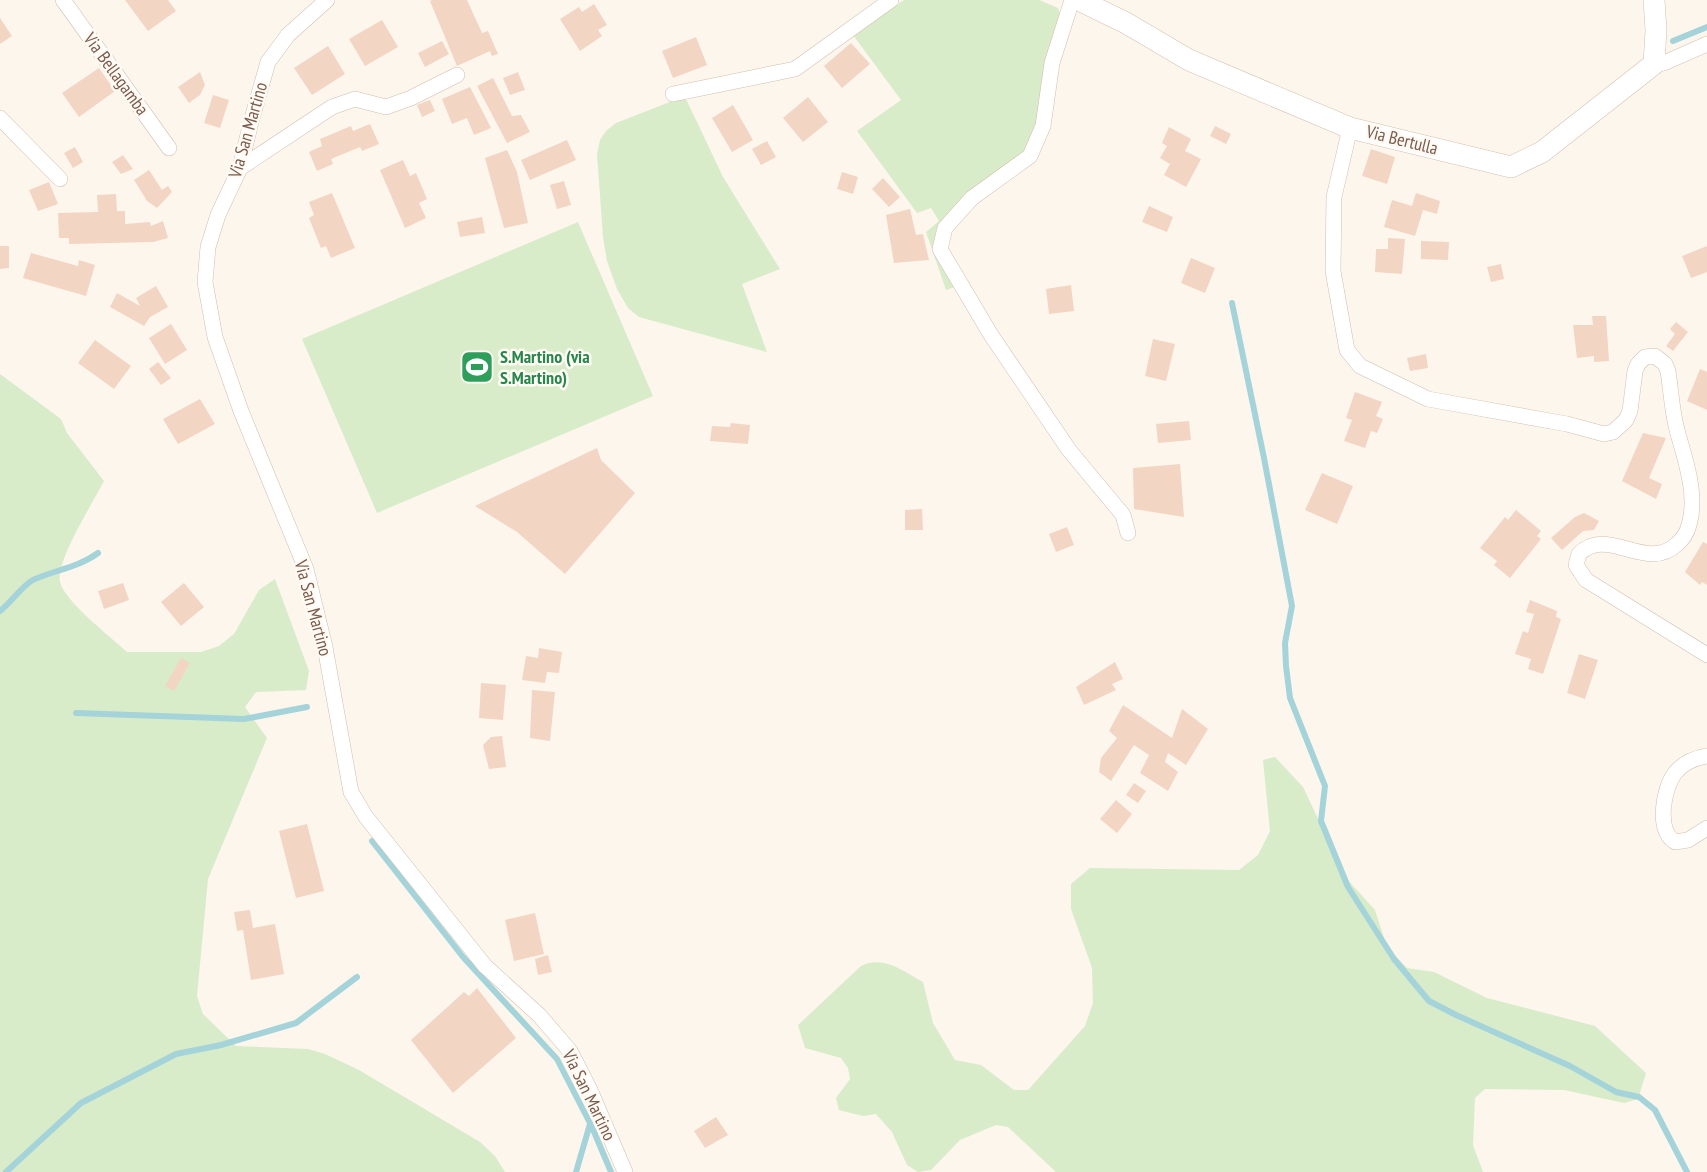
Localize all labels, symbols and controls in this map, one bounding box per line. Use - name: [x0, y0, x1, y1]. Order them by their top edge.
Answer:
- street label: Via Bellagamba: [78, 27, 154, 119]
- street label: Via San Martino: [223, 79, 272, 181]
- street label: Via Bertulla: [1363, 119, 1440, 159]
- place label: S.Martino (via S.Martino): [500, 345, 590, 389]
- sports icon: S.Martino (via S.Martino): [459, 349, 495, 385]
- street label: Via San Martino: [289, 556, 337, 659]
- street label: Via San Martino: [557, 1045, 621, 1144]

